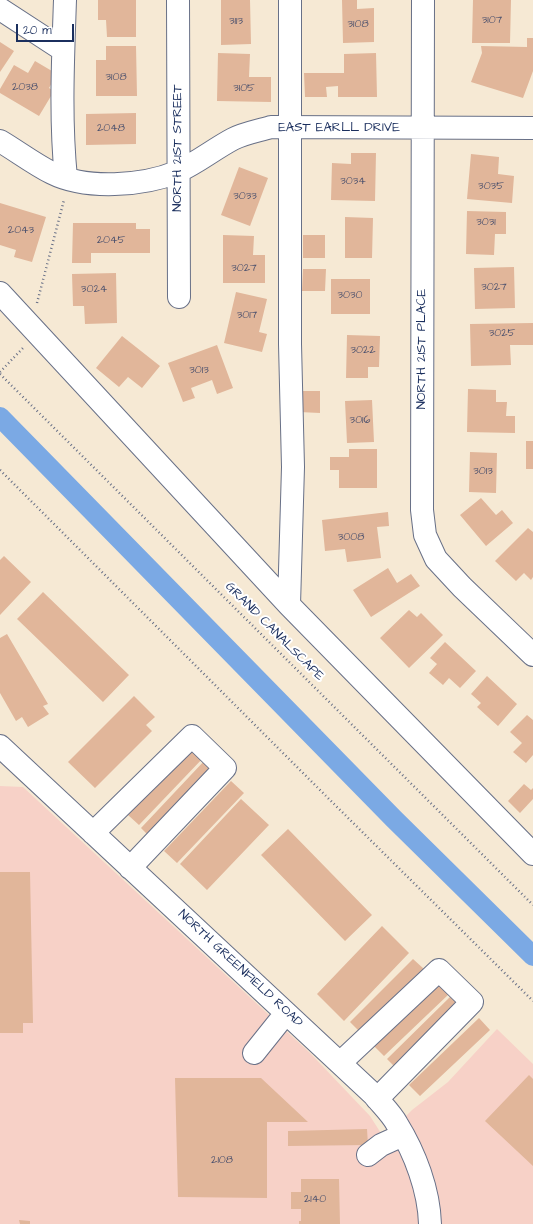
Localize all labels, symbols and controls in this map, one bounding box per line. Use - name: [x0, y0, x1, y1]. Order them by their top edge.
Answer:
- house number: 3107: [482, 14, 502, 28]
- house number: 3113: [229, 15, 243, 29]
- scale bar: [18, 16, 76, 42]
- house number: 3108: [347, 18, 369, 32]
- text: 20 m: [23, 22, 52, 39]
- house number: 3108: [105, 71, 127, 85]
- house number: 2038: [12, 81, 38, 95]
- house number: 3105: [233, 82, 255, 96]
- street label: NORTH 21ST STREET: [170, 84, 186, 212]
- street label: EAST EARLL DRIVE: [278, 120, 400, 136]
- house number: 2048: [97, 122, 125, 136]
- house number: 3034: [340, 175, 366, 189]
- house number: 3035: [478, 180, 504, 194]
- house number: 3033: [233, 190, 257, 204]
- house number: 3031: [476, 216, 496, 230]
- house number: 2043: [8, 224, 34, 238]
- house number: 2045: [97, 234, 125, 248]
- house number: 3027: [231, 262, 257, 276]
- house number: 3027: [481, 281, 507, 295]
- house number: 3024: [81, 283, 107, 297]
- house number: 3030: [337, 289, 363, 303]
- street label: NORTH 21ST PLACE: [414, 289, 430, 409]
- house number: 3017: [237, 309, 257, 323]
- house number: 3025: [489, 327, 515, 341]
- house number: 3022: [350, 344, 376, 358]
- house number: 3013: [189, 364, 209, 378]
- house number: 3016: [350, 414, 370, 428]
- house number: 3013: [473, 465, 493, 479]
- house number: 3008: [338, 531, 364, 545]
- street label: GRAND CANALSCAPE: [221, 579, 327, 685]
- street label: NORTH GREENFIELD ROAD: [174, 907, 306, 1031]
- house number: 2108: [211, 1154, 233, 1168]
- house number: 2140: [304, 1193, 326, 1207]

